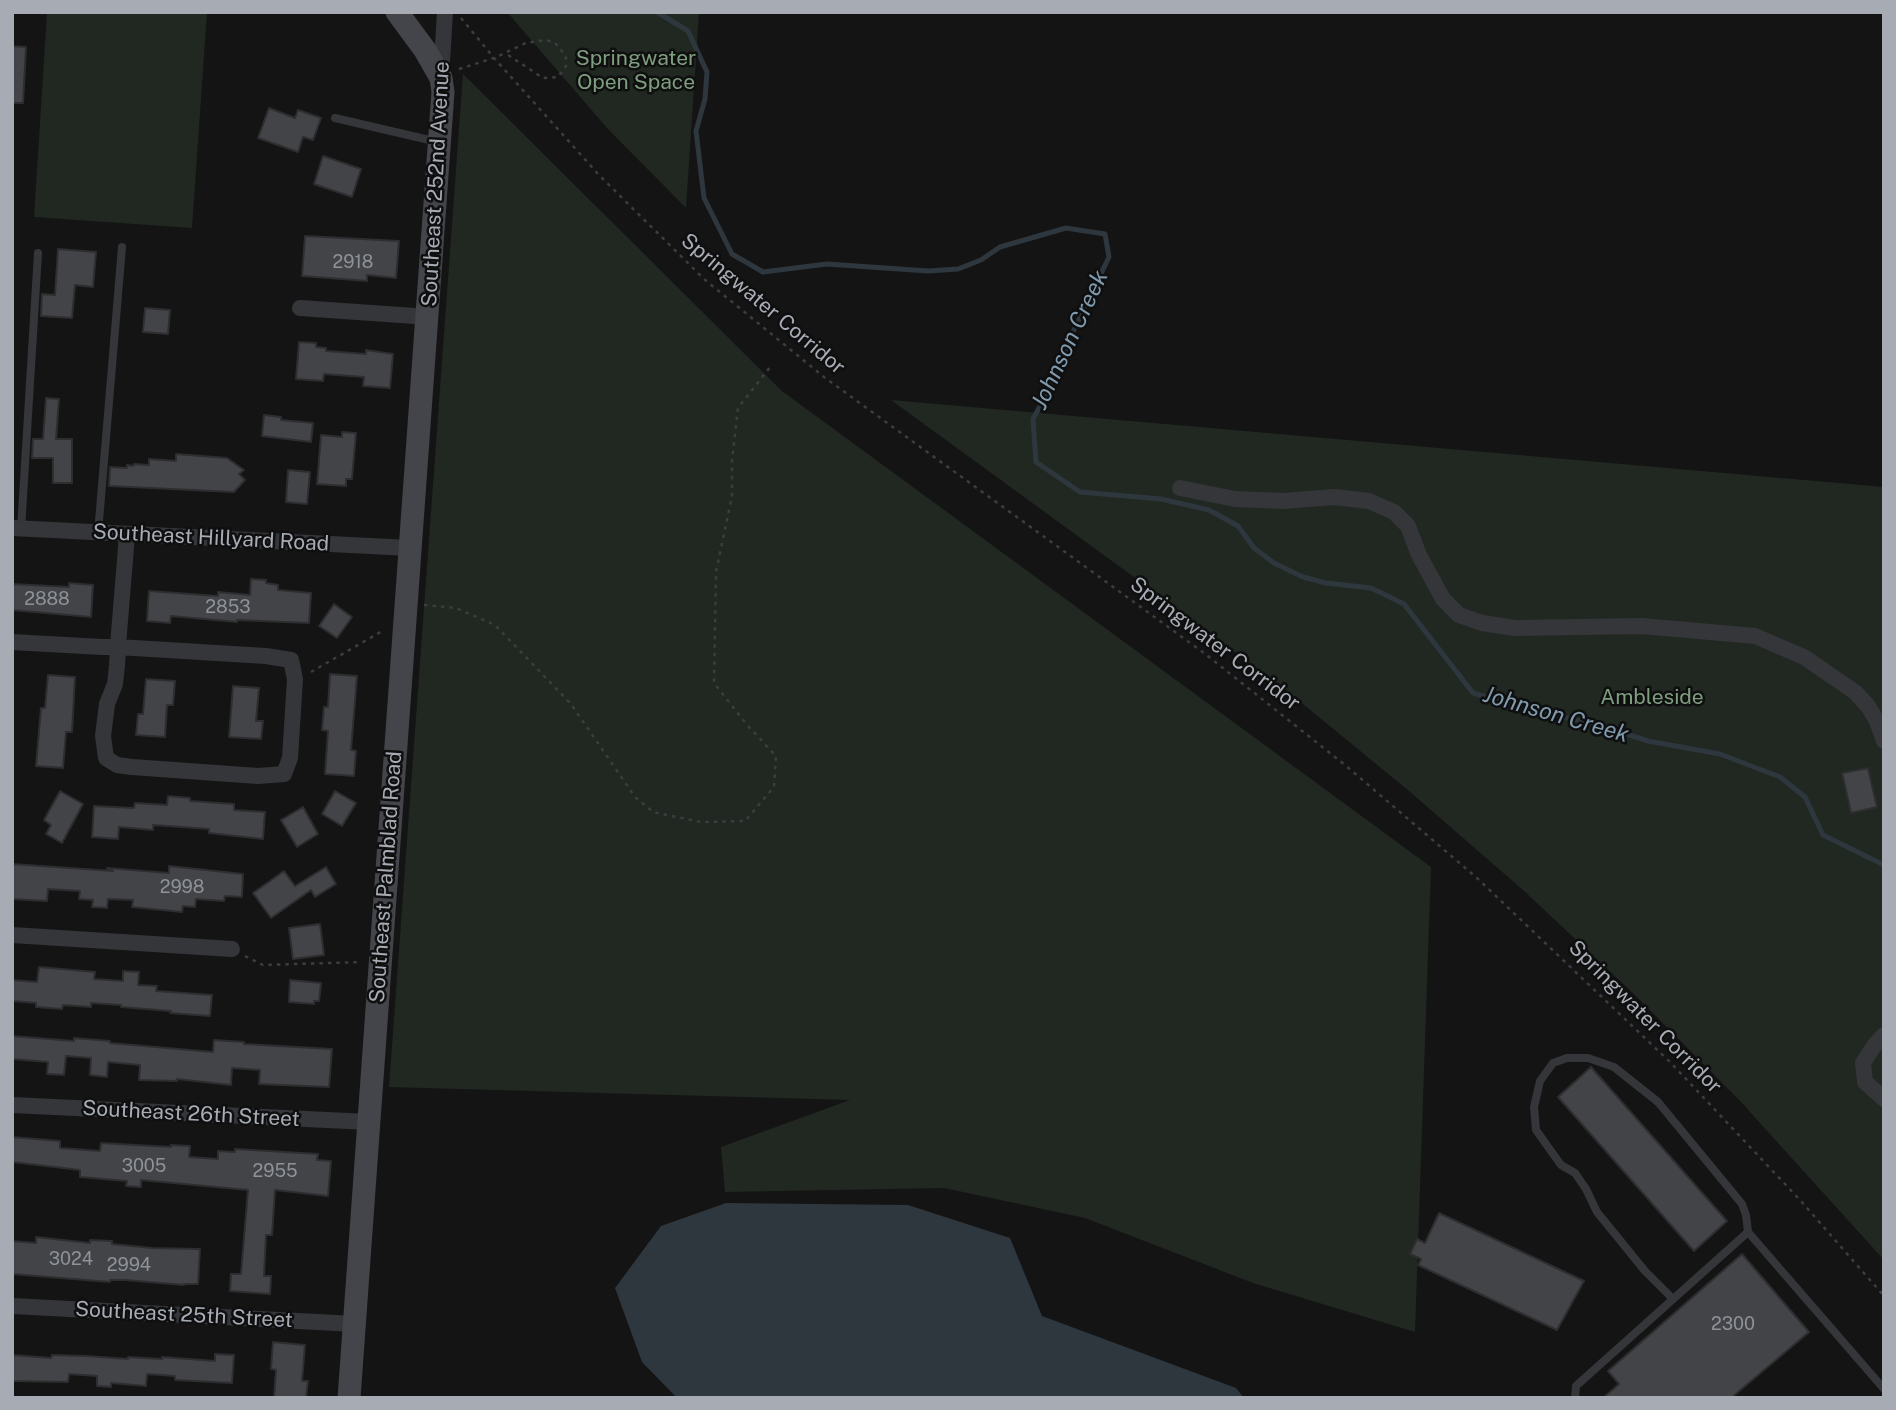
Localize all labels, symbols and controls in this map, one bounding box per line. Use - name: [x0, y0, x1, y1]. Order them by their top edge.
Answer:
- park label: Springwater Open Space: [576, 46, 696, 96]
- street label: Southeast 252nd Avenue: [417, 61, 455, 307]
- street label: Springwater Corridor: [676, 228, 850, 380]
- house number: 2918: [333, 251, 373, 273]
- water label: Johnson Creek: [1026, 266, 1114, 414]
- street label: Southeast Hillyard Road: [92, 519, 330, 557]
- street label: Springwater Corridor: [1125, 572, 1305, 716]
- house number: 2888: [24, 588, 70, 610]
- house number: 2853: [205, 596, 251, 618]
- water label: Johnson Creek: [1480, 681, 1632, 749]
- park label: Ambleside: [1600, 685, 1704, 711]
- street label: Southeast Palmblad Road: [365, 750, 407, 1004]
- house number: 2998: [160, 876, 204, 898]
- street label: Springwater Corridor: [1563, 935, 1727, 1099]
- street label: Southeast 26th Street: [82, 1096, 300, 1132]
- house number: 3005: [122, 1155, 166, 1177]
- house number: 2955: [252, 1160, 298, 1182]
- house number: 3024: [49, 1248, 93, 1270]
- house number: 2994: [107, 1254, 151, 1276]
- street label: Southeast 25th Street: [74, 1297, 294, 1333]
- house number: 2300: [1711, 1313, 1755, 1335]

